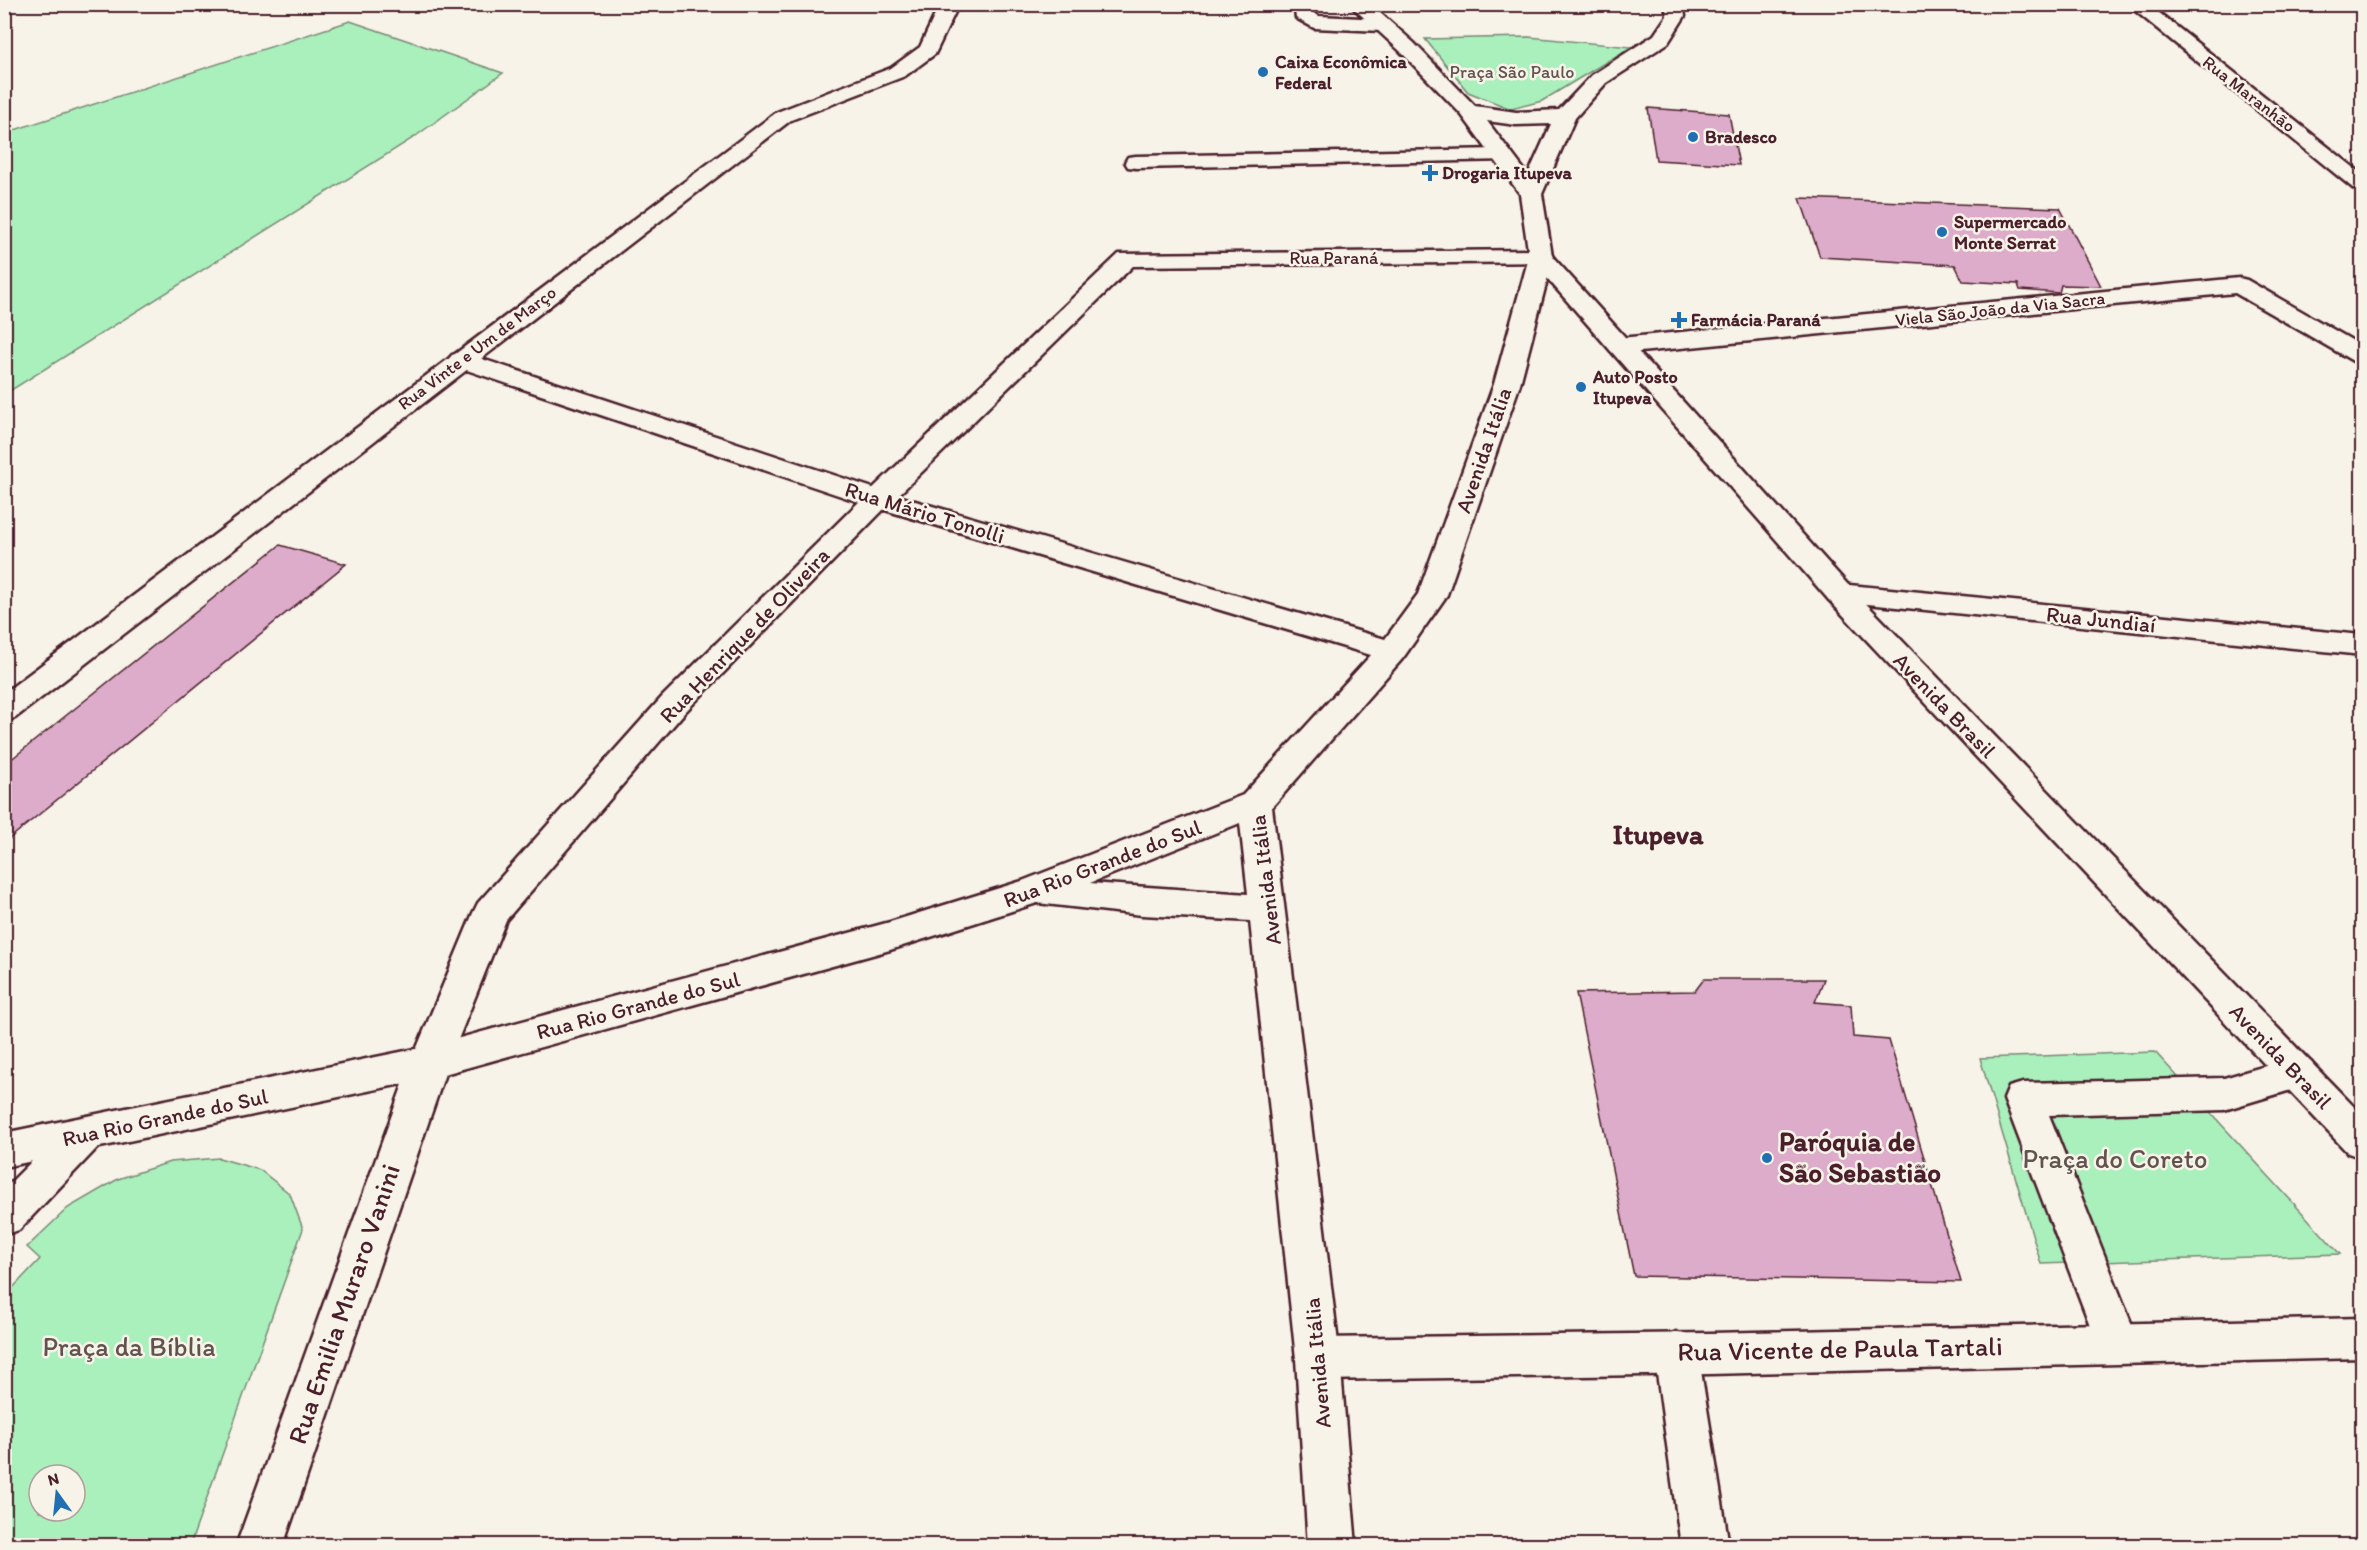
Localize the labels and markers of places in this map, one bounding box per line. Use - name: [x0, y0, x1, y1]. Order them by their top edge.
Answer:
- place label: Caixa Econômica Federal: [1275, 51, 1408, 94]
- marker: Caixa Econômica Federal: [1256, 65, 1270, 79]
- place label: Bradesco: [1705, 126, 1777, 148]
- marker: Bradesco: [1686, 130, 1700, 144]
- place label: Drogaria Itupeva: [1442, 162, 1573, 184]
- marker: Drogaria Itupeva: [1423, 166, 1437, 180]
- place label: Supermercado Monte Serrat: [1954, 211, 2066, 254]
- marker: Supermercado Monte Serrat: [1935, 225, 1949, 239]
- place label: Farmácia Paraná: [1691, 309, 1821, 331]
- marker: Farmácia Paraná: [1672, 313, 1686, 327]
- place label: Auto Posto Itupeva: [1592, 366, 1678, 409]
- marker: Auto Posto Itupeva: [1574, 380, 1588, 394]
- place label: Paróquia de São Sebastião: [1779, 1125, 1941, 1189]
- marker: Paróquia de São Sebastião: [1760, 1151, 1774, 1165]

